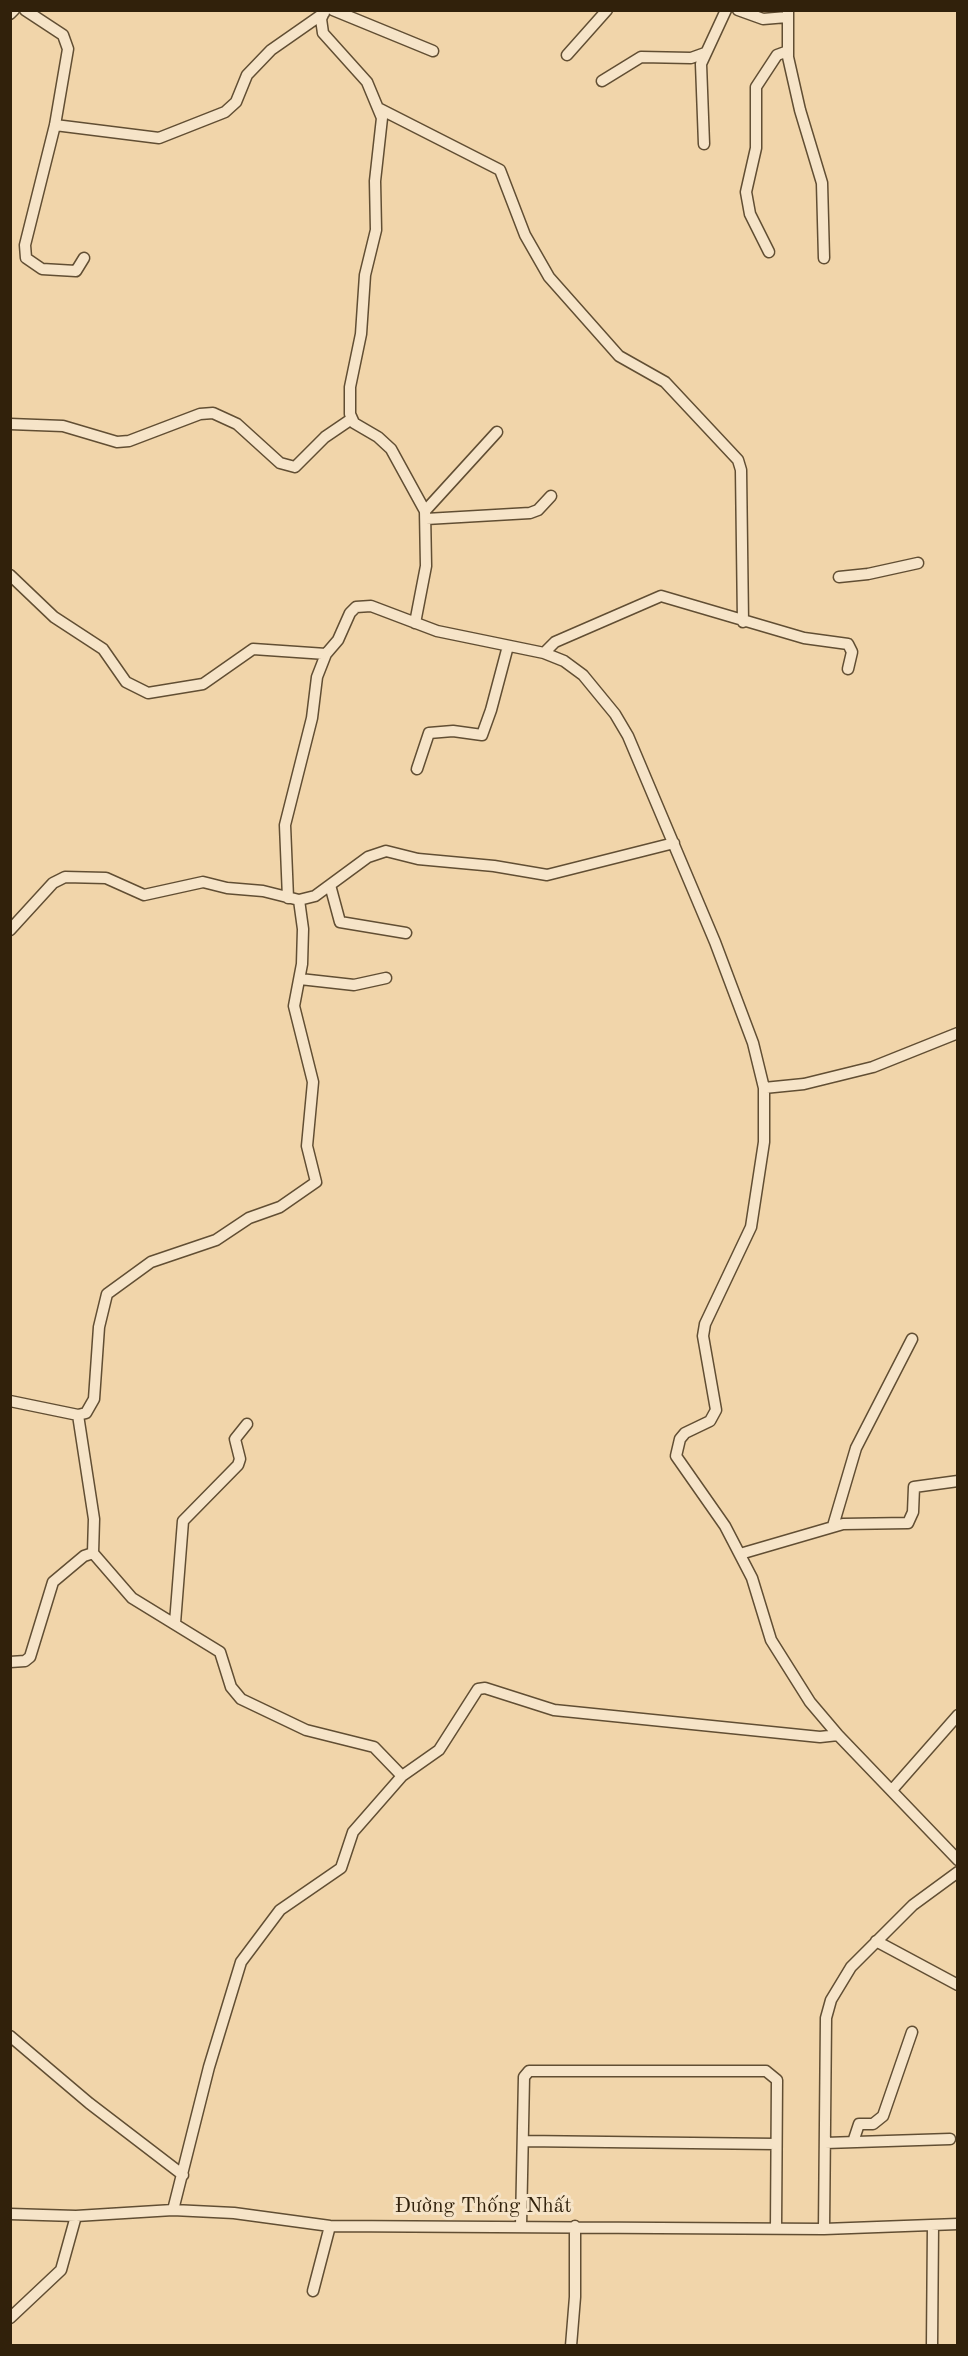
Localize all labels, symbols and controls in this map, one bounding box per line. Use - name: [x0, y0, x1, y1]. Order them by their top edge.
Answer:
- street label: Đường Thống Nhất: [394, 2193, 572, 2219]

